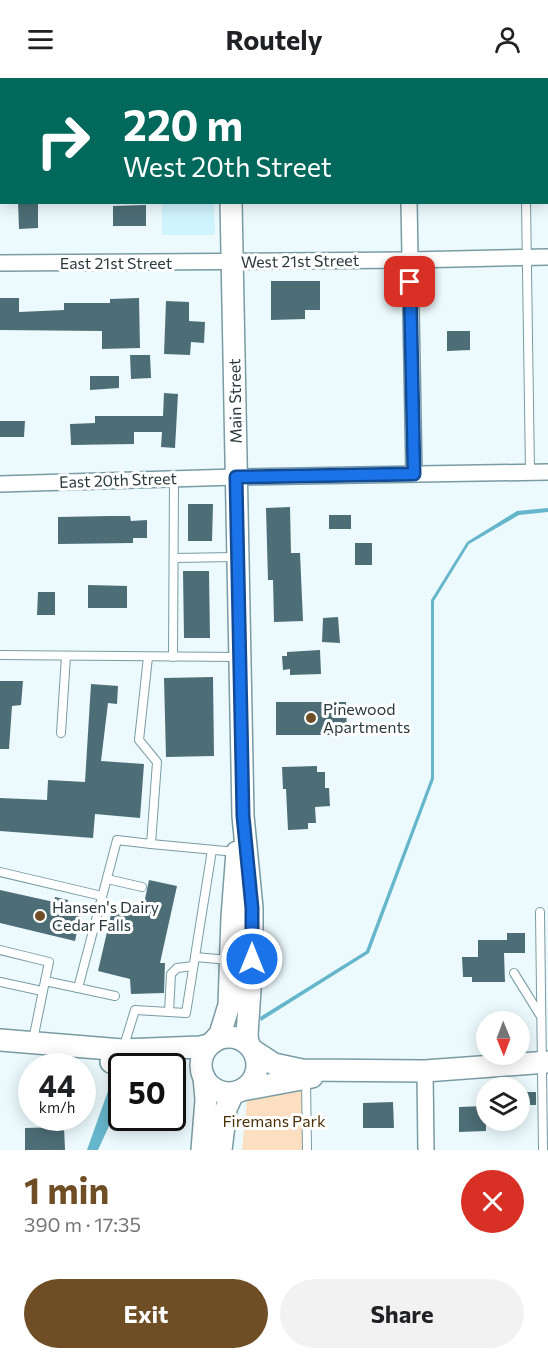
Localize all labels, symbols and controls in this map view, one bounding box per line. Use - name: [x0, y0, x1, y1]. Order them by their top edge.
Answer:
- icon: menu: [24, 23, 57, 56]
- text: Routely: [226, 23, 322, 56]
- icon: person: [491, 23, 524, 56]
- text: 220 m: [123, 98, 243, 150]
- icon: right: [24, 102, 102, 180]
- text: West 20th Street: [123, 150, 332, 183]
- street label: West 21st Street: [241, 250, 360, 271]
- street label: East 21st Street: [60, 253, 173, 272]
- pin: [384, 256, 435, 307]
- icon: arrive: [393, 265, 426, 298]
- street label: Main Street: [224, 358, 245, 444]
- street label: East 20th Street: [59, 468, 178, 491]
- place label: Pinewood Apartments: [323, 699, 410, 736]
- marker: Pinewood Apartments: [304, 711, 318, 725]
- place label: Hansen's Dairy Cedar Falls: [52, 897, 159, 934]
- marker: Hansen's Dairy Cedar Falls: [33, 909, 47, 923]
- position arrow: [220, 927, 284, 991]
- north arrow: [476, 1011, 530, 1065]
- map controls: [476, 1011, 530, 1131]
- speed limit sign: 50: [108, 1053, 186, 1131]
- text: 44: [39, 1066, 75, 1103]
- button: layers: [476, 1077, 530, 1131]
- text: km/h: [39, 1098, 75, 1116]
- park label: Firemans Park: [222, 1111, 326, 1130]
- text: 1 min: [24, 1167, 109, 1211]
- button: close: [461, 1170, 524, 1233]
- text: 390 m · 17:35: [24, 1212, 141, 1236]
- button: Exit: [24, 1279, 268, 1348]
- button: Share: [280, 1279, 524, 1348]

